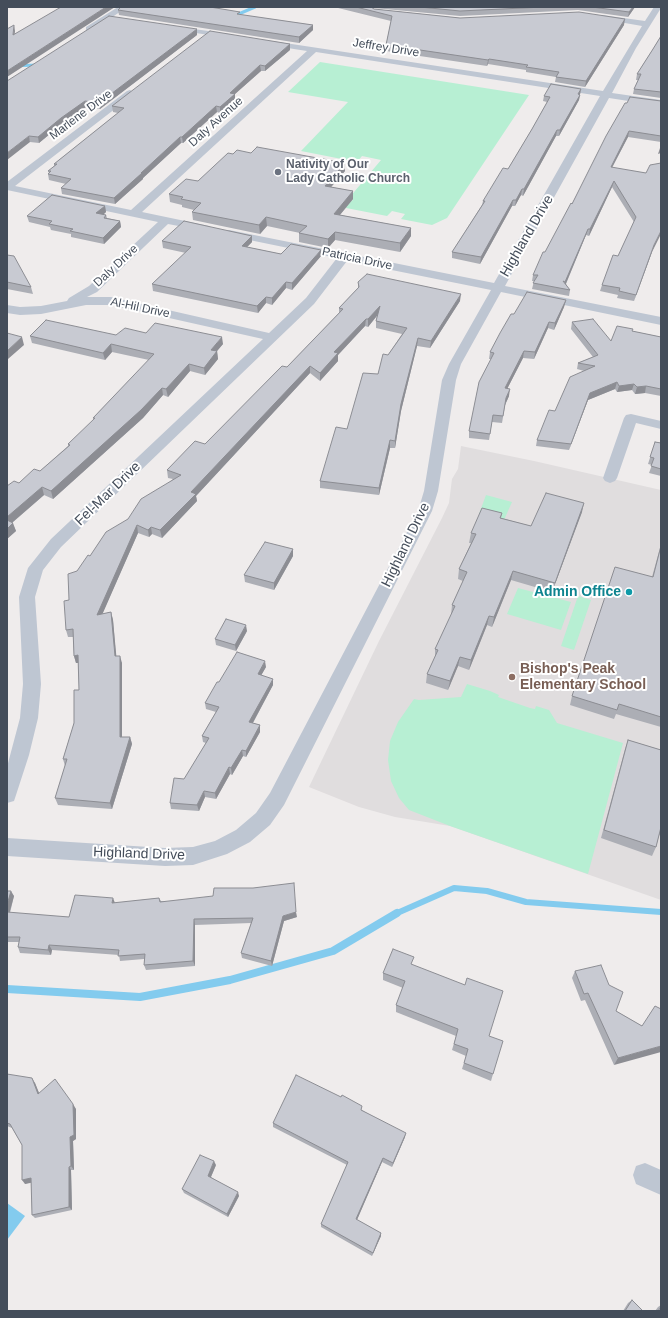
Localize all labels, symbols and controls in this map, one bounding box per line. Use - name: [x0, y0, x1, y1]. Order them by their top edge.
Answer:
- street label: Jeffrey Drive: [352, 36, 420, 60]
- street label: Marlene Drive: [47, 87, 115, 143]
- street label: Daly Avenue: [186, 94, 246, 150]
- place label: Nativity of Our Lady Catholic Church: [286, 158, 410, 186]
- marker: Nativity of Our Lady Catholic Church: [273, 167, 283, 177]
- street label: Highland Drive: [497, 192, 557, 280]
- street label: Daly Drive: [91, 242, 141, 290]
- street label: Patricia Drive: [321, 245, 393, 273]
- street label: Al-Hil Drive: [109, 295, 171, 321]
- street label: Fel-Mar Drive: [72, 459, 144, 529]
- street label: Highland Drive: [378, 500, 434, 590]
- place label: Admin Office: [534, 584, 621, 600]
- marker: Admin Office: [624, 587, 634, 597]
- place label: Bishop's Peak Elementary School: [520, 661, 646, 694]
- marker: Bishop's Peak Elementary School: [507, 672, 517, 682]
- street label: Highland Drive: [93, 844, 185, 864]

